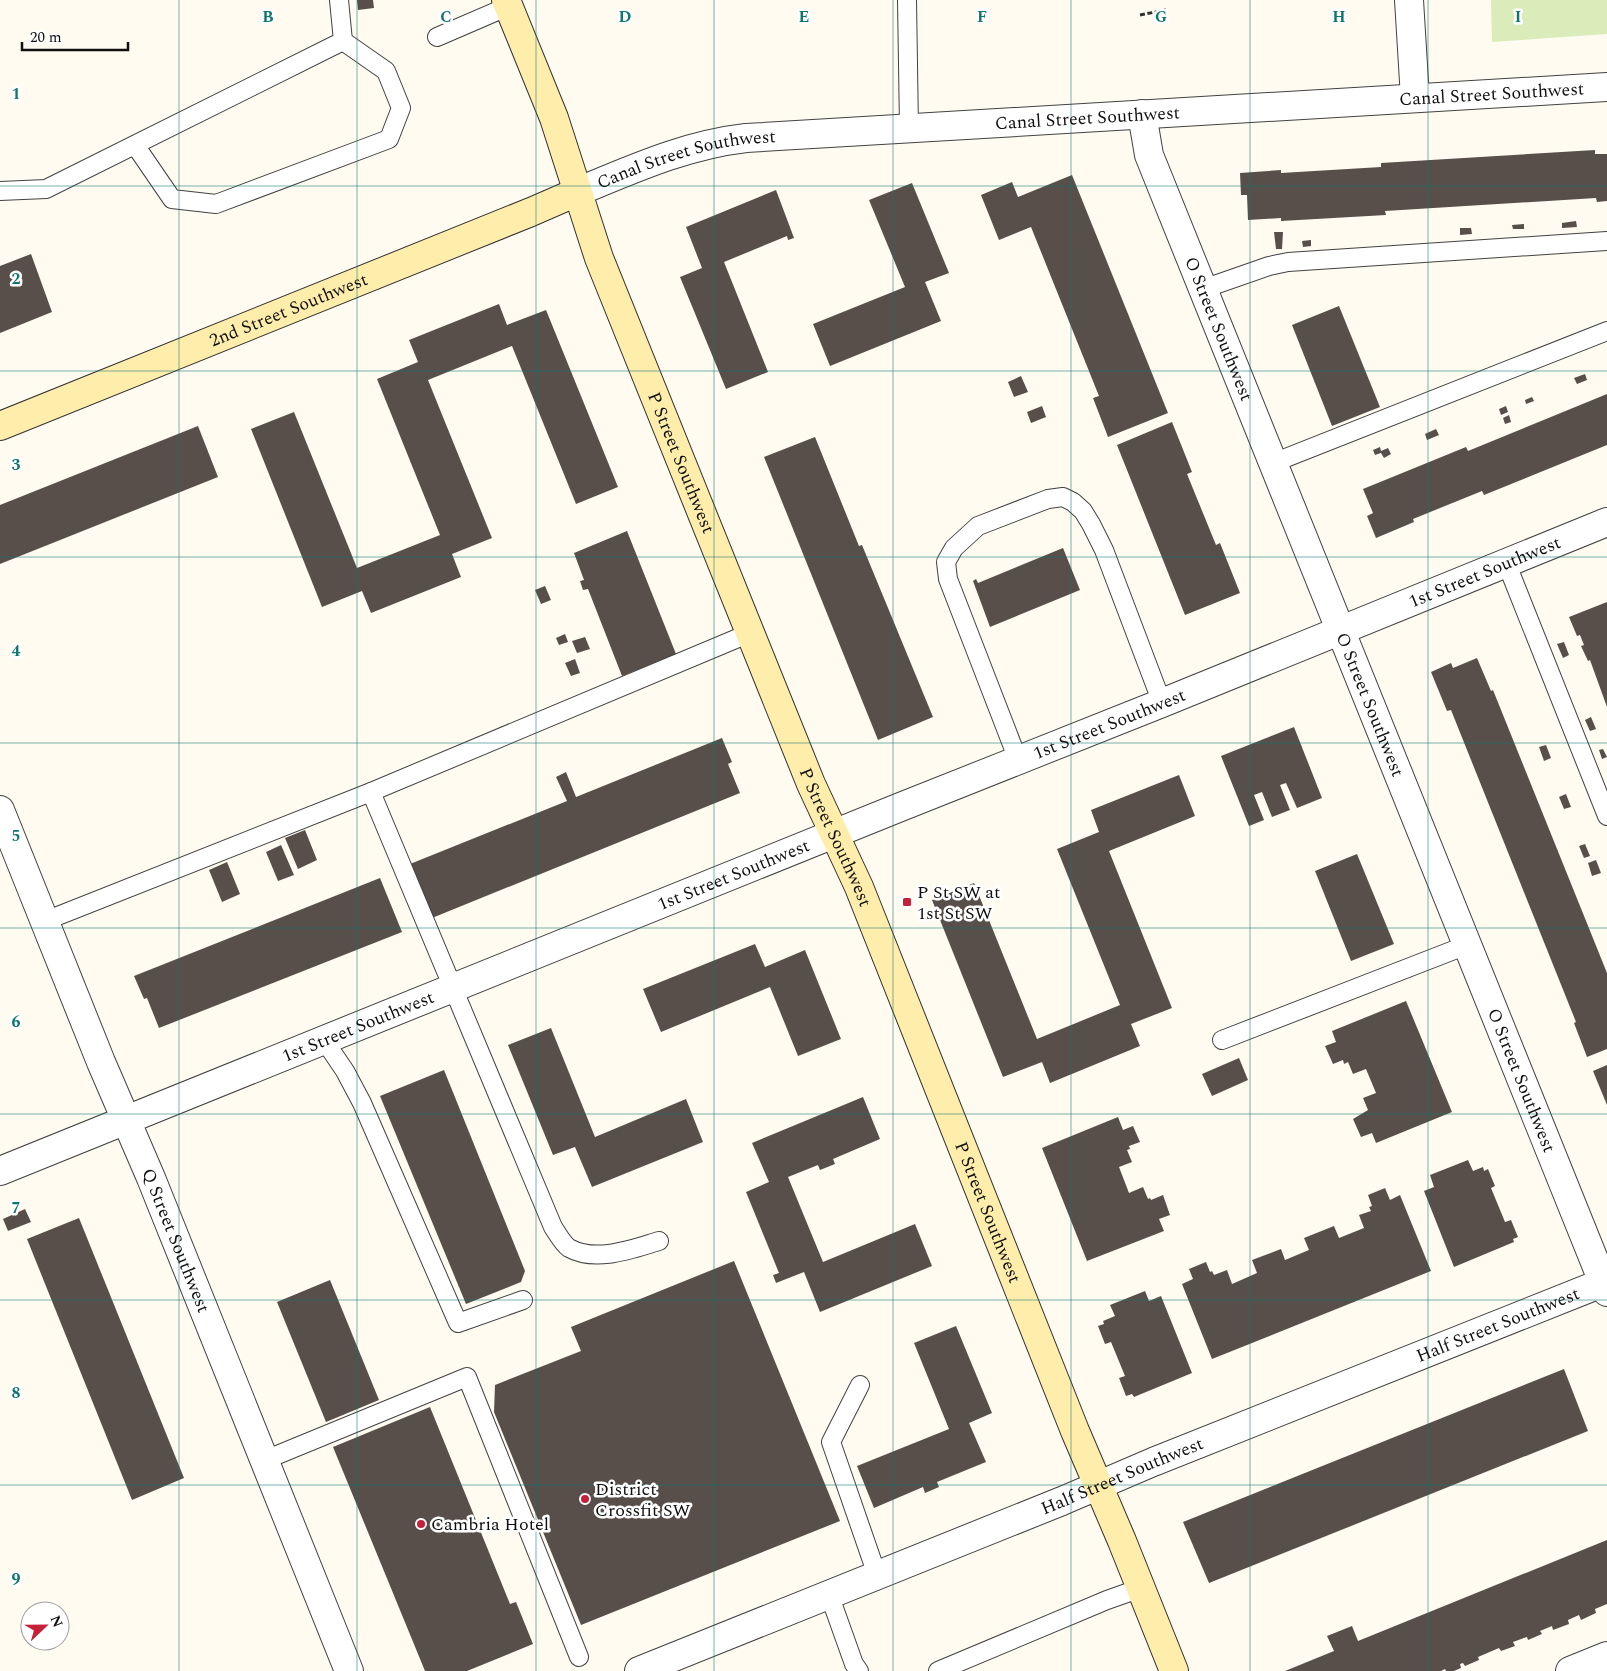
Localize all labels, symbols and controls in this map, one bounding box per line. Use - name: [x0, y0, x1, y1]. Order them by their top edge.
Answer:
- text: B: [262, 5, 274, 29]
- text: C: [440, 5, 452, 29]
- text: D: [619, 5, 632, 29]
- text: E: [799, 5, 809, 29]
- text: F: [977, 5, 987, 29]
- text: G: [1155, 5, 1167, 29]
- text: H: [1332, 5, 1346, 29]
- text: I: [1515, 5, 1521, 29]
- scale bar: [22, 20, 129, 52]
- text: 20 m: [30, 26, 62, 49]
- street label: Canal Street Southwest: [1398, 75, 1585, 113]
- text: 1: [12, 82, 20, 106]
- street label: Canal Street Southwest: [994, 99, 1181, 137]
- street label: Canal Street Southwest: [593, 123, 776, 196]
- street label: O Street Southwest: [1178, 253, 1260, 405]
- street label: 2nd Street Southwest: [205, 266, 372, 354]
- text: 2: [12, 267, 21, 291]
- street label: P Street Southwest: [641, 388, 722, 537]
- text: 3: [12, 453, 21, 477]
- street label: 1st Street Southwest: [1405, 529, 1565, 615]
- street label: O Street Southwest: [1329, 628, 1412, 781]
- text: 4: [12, 639, 21, 663]
- street label: 1st Street Southwest: [1029, 681, 1190, 766]
- street label: P Street Southwest: [792, 763, 879, 911]
- text: 5: [12, 824, 20, 848]
- street label: 1st Street Southwest: [653, 832, 813, 917]
- place label: P St SW at 1st St SW: [917, 879, 1000, 927]
- marker: P St SW at 1st St SW: [901, 896, 913, 908]
- street label: 1st Street Southwest: [278, 983, 438, 1069]
- street label: O Street Southwest: [1480, 1004, 1563, 1156]
- text: 6: [12, 1010, 21, 1034]
- street label: P Street Southwest: [948, 1137, 1028, 1287]
- street label: Q Street Southwest: [135, 1164, 217, 1317]
- text: 7: [12, 1196, 21, 1220]
- street label: Half Street Southwest: [1412, 1280, 1583, 1369]
- text: 8: [12, 1381, 21, 1405]
- street label: Half Street Southwest: [1037, 1430, 1207, 1522]
- place label: District Crossfit SW: [595, 1476, 691, 1524]
- marker: District Crossfit SW: [579, 1493, 591, 1505]
- place label: Cambria Hotel: [431, 1511, 549, 1538]
- marker: Cambria Hotel: [415, 1518, 427, 1530]
- text: 9: [12, 1567, 21, 1591]
- north arrow: [20, 1601, 70, 1651]
- text: N: [45, 1612, 68, 1631]

